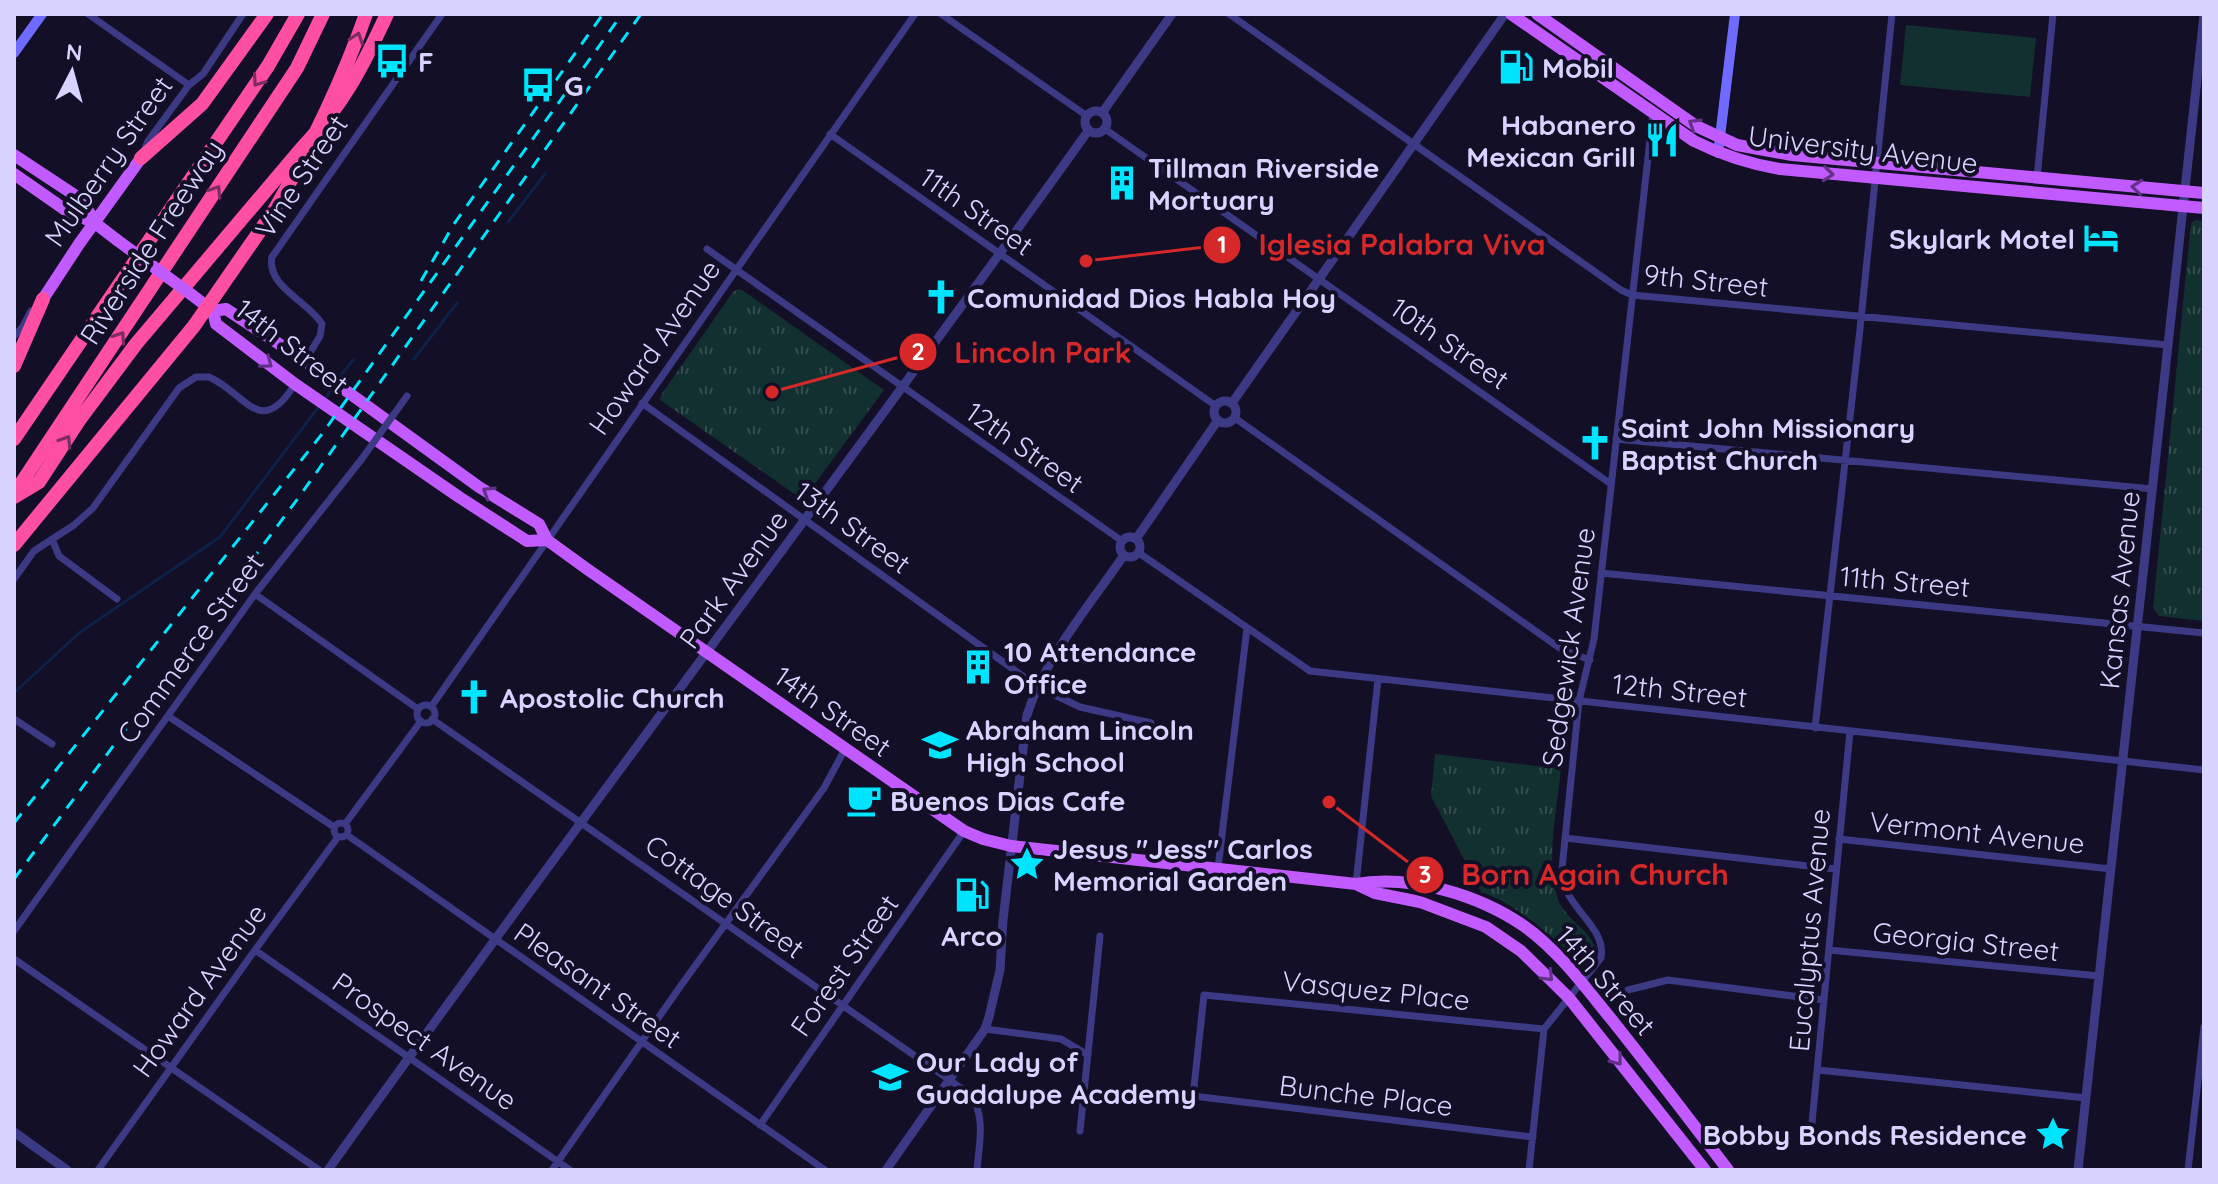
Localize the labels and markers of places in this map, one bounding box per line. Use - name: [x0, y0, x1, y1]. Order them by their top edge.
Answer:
- bus stop icon: F: [373, 42, 411, 80]
- place label: F: [418, 44, 434, 79]
- fuel station icon: Mobil: [1497, 48, 1535, 86]
- place label: Mobil: [1542, 50, 1614, 85]
- bus stop icon: G: [519, 66, 557, 104]
- place label: G: [564, 68, 584, 103]
- place label: Habanero Mexican Grill: [1466, 107, 1636, 174]
- restaurant icon: Habanero Mexican Grill: [1643, 121, 1681, 159]
- place label: Tillman Riverside Mortuary: [1148, 150, 1380, 217]
- building icon: Tillman Riverside Mortuary: [1103, 164, 1141, 202]
- callout: Iglesia Palabra Viva: [1202, 218, 1561, 272]
- hotel icon: Skylark Motel: [2082, 219, 2120, 257]
- place label: Skylark Motel: [1889, 221, 2075, 256]
- church icon: Comunidad Dios Habla Hoy: [922, 278, 960, 316]
- place label: Comunidad Dios Habla Hoy: [967, 280, 1336, 315]
- callout: Lincoln Park: [898, 325, 1148, 379]
- place label: Saint John Missionary Baptist Church: [1621, 410, 1915, 477]
- church icon: Saint John Missionary Baptist Church: [1576, 424, 1614, 462]
- place label: 10 Attendance Office: [1004, 634, 1197, 701]
- building icon: 10 Attendance Office: [959, 648, 997, 686]
- church icon: Apostolic Church: [455, 678, 493, 716]
- place label: Apostolic Church: [500, 680, 725, 715]
- place label: Abraham Lincoln High School: [966, 712, 1194, 779]
- school or university icon: Abraham Lincoln High School: [921, 726, 959, 764]
- cafe icon: Buenos Dias Cafe: [845, 781, 883, 819]
- place label: Buenos Dias Cafe: [890, 783, 1125, 818]
- place label: Jesus "Jess" Carlos Memorial Garden: [1053, 831, 1313, 898]
- place icon: Jesus "Jess" Carlos Memorial Garden: [1008, 845, 1046, 883]
- callout: Born Again Church: [1405, 848, 1745, 902]
- fuel station icon: Arco: [953, 876, 991, 914]
- place label: Arco: [941, 918, 1003, 953]
- place label: Our Lady of Guadalupe Academy: [916, 1044, 1197, 1111]
- school or university icon: Our Lady of Guadalupe Academy: [871, 1058, 909, 1096]
- place icon: Bobby Bonds Residence: [2034, 1115, 2072, 1153]
- place label: Bobby Bonds Residence: [1703, 1117, 2027, 1152]

